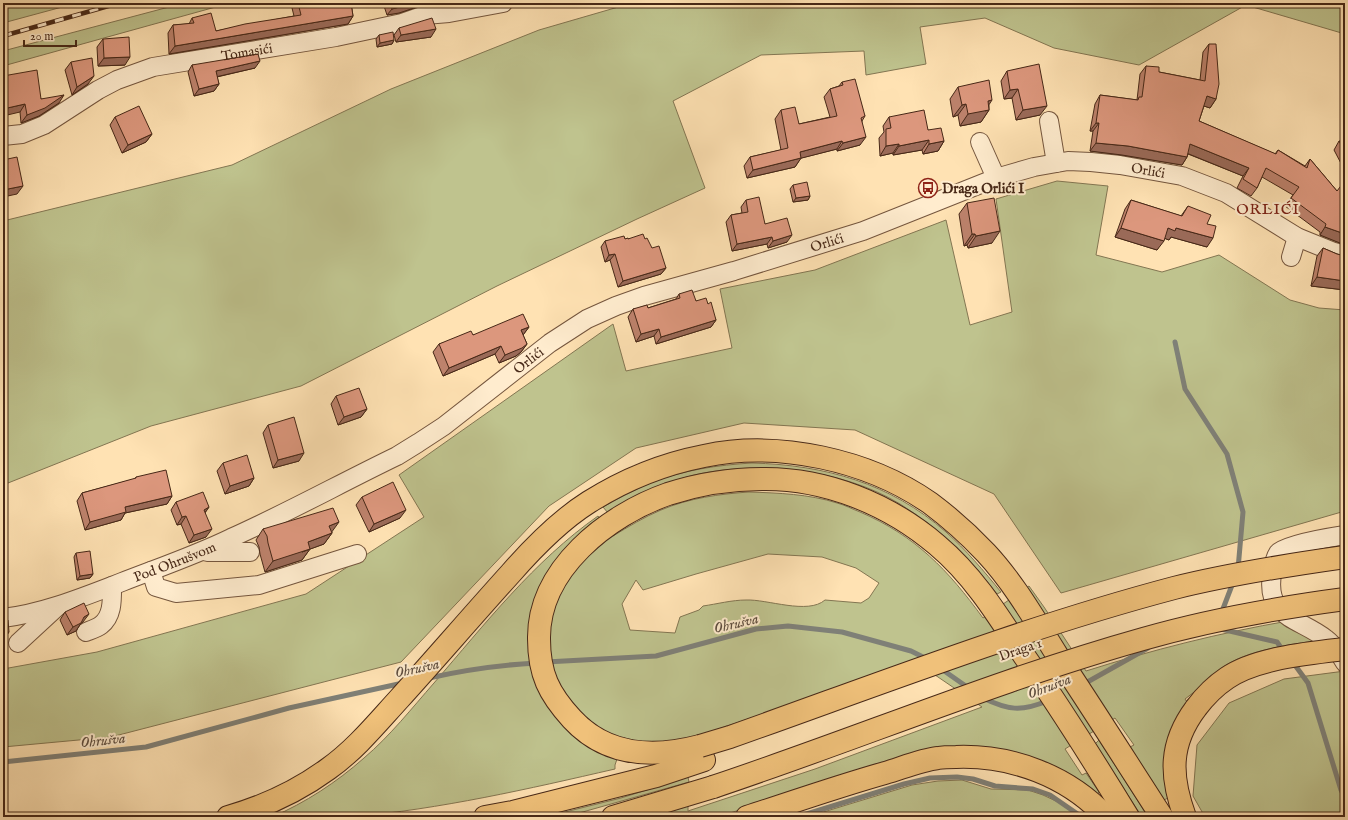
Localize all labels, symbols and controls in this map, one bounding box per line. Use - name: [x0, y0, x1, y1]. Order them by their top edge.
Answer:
- scale bar: [24, 22, 76, 48]
- text: 20 m: [30, 29, 53, 44]
- street label: Tomasići: [220, 40, 274, 66]
- street label: Orlići: [1130, 159, 1167, 183]
- bus stop icon: Draga Orlići I: [917, 177, 939, 199]
- place label: Draga Orlići I: [942, 180, 1024, 198]
- district label: ORLIĆI: [1236, 200, 1300, 219]
- street label: Orlići: [808, 229, 846, 257]
- street label: Orlići: [510, 343, 548, 378]
- street label: Pod Ohrušvom: [131, 538, 219, 587]
- water label: Ohrušva: [712, 609, 761, 638]
- street label: Draga 1: [996, 634, 1044, 666]
- water label: Ohrušva: [393, 654, 441, 682]
- water label: Ohrušva: [1025, 669, 1074, 703]
- water label: Ohrušva: [80, 729, 127, 752]

